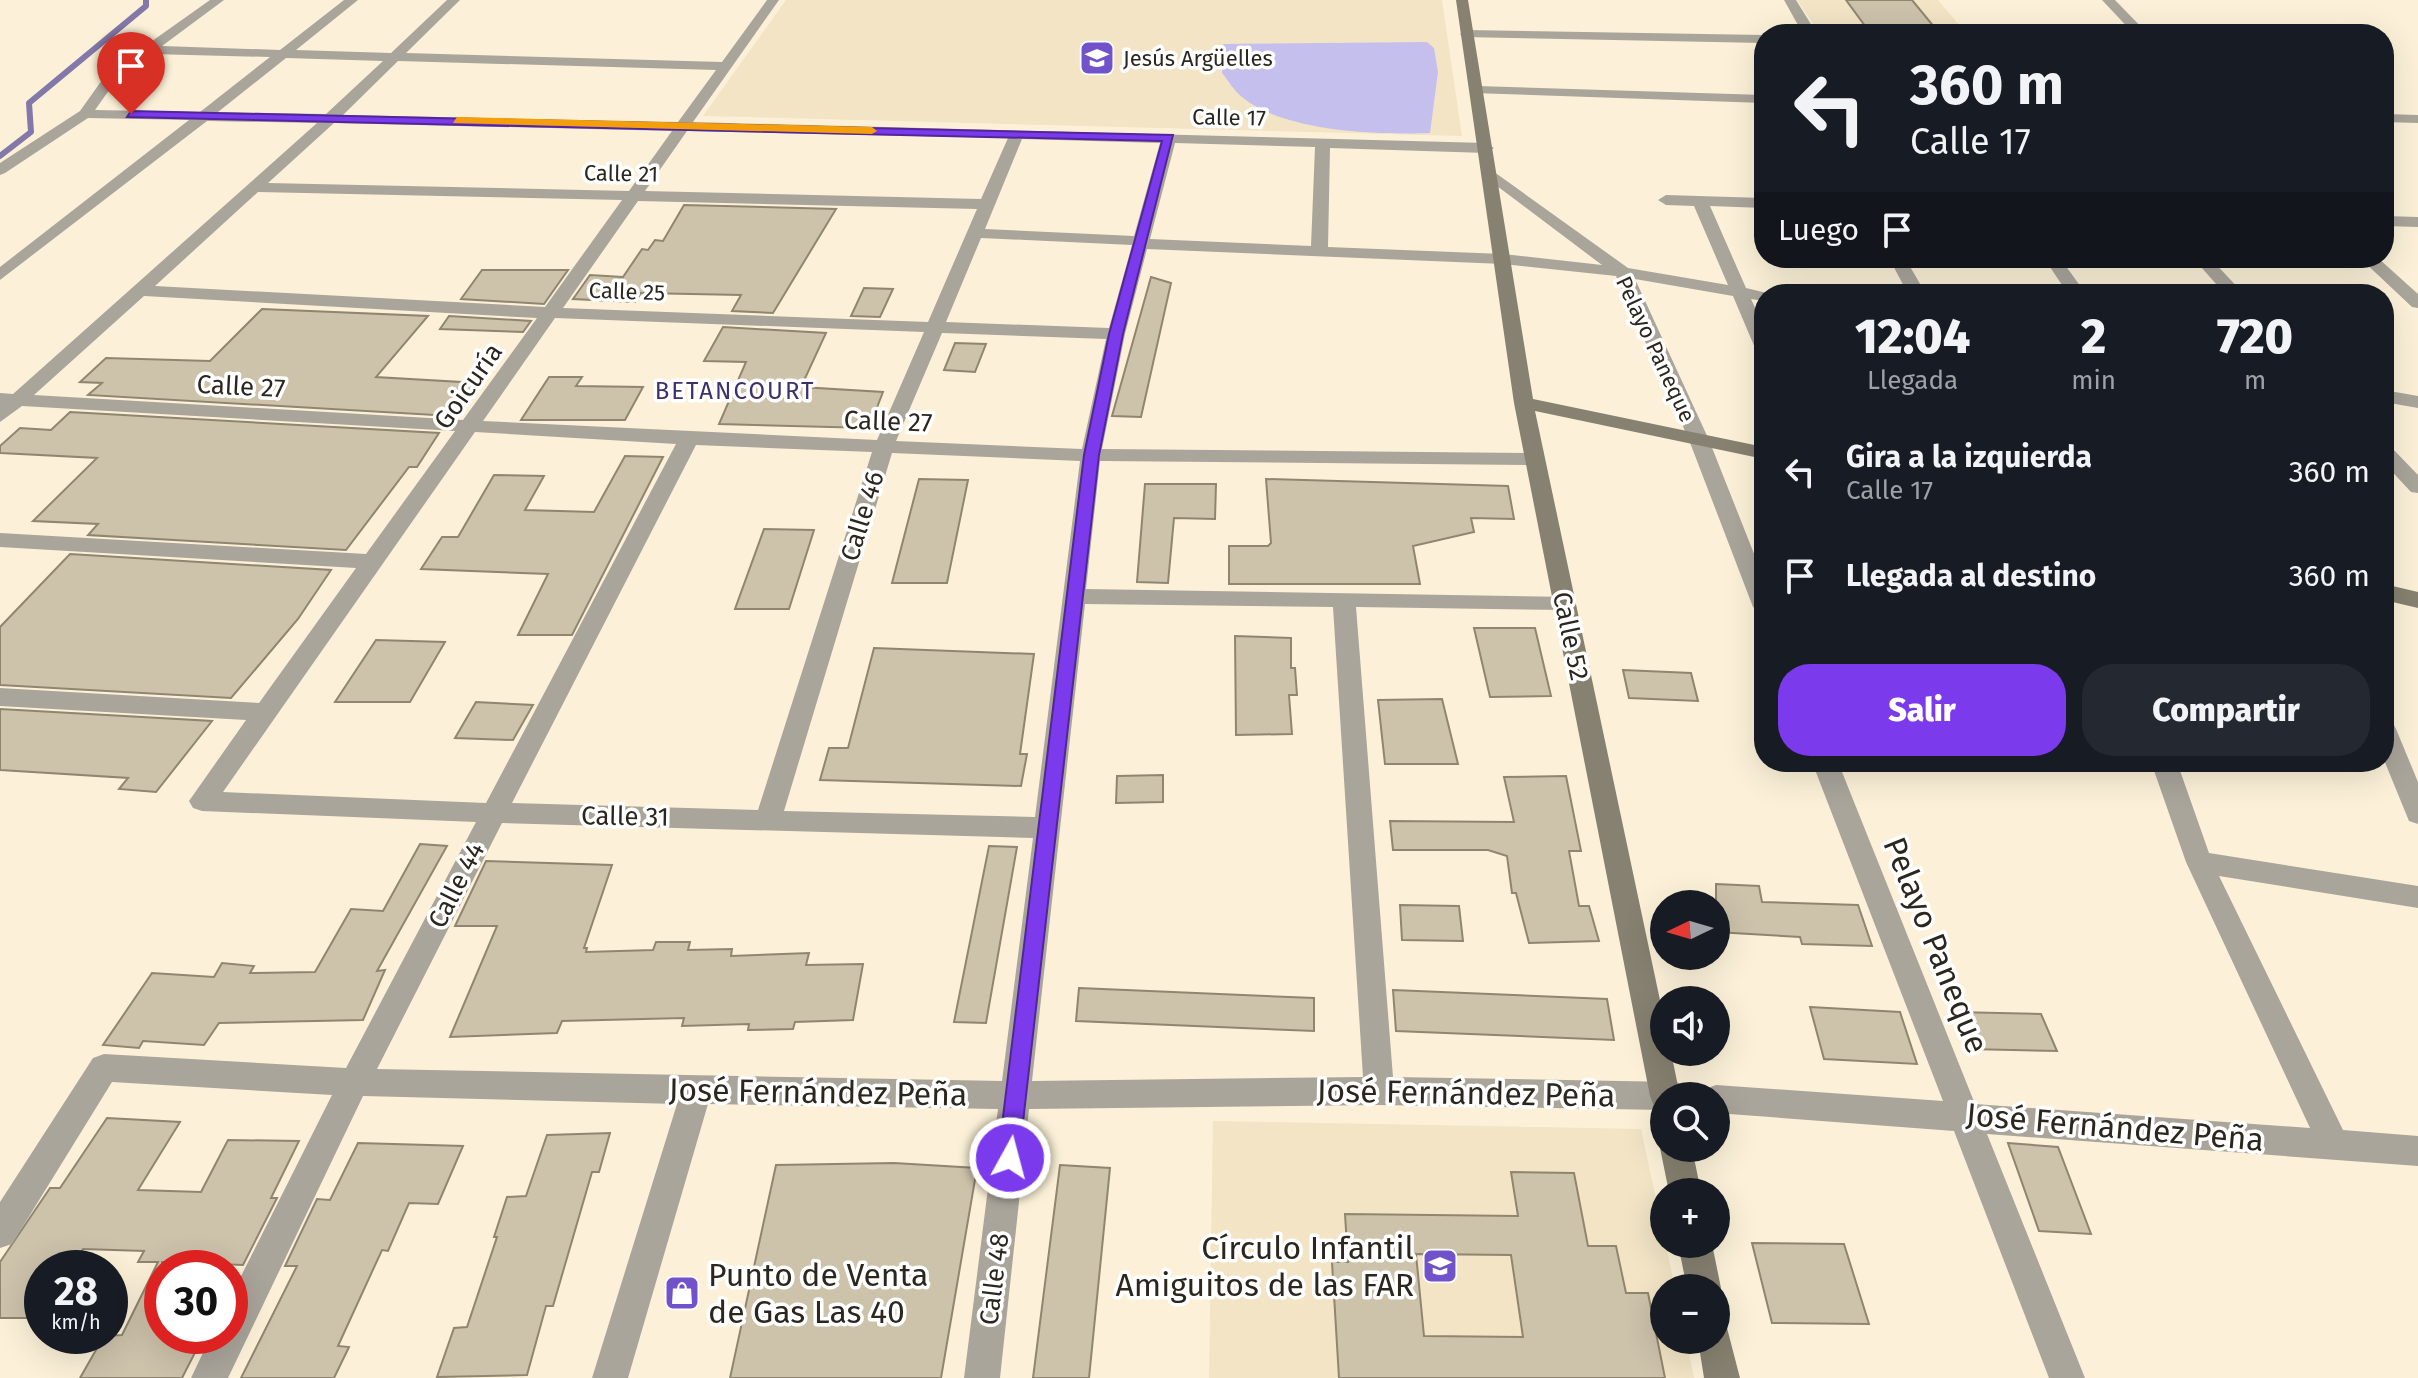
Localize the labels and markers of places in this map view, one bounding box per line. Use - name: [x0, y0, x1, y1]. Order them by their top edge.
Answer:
- pin: [97, 32, 165, 114]
- school or university icon: Jesús Argüelles: [1078, 39, 1116, 77]
- place label: Jesús Argüelles: [1123, 45, 1273, 72]
- place label: Círculo Infantil Amiguitos de las FAR: [1115, 1229, 1414, 1304]
- school or university icon: Círculo Infantil Amiguitos de las FAR: [1421, 1247, 1459, 1285]
- place label: Punto de Venta de Gas Las 40: [708, 1256, 928, 1331]
- shop icon: Punto de Venta de Gas Las 40: [663, 1274, 701, 1312]

